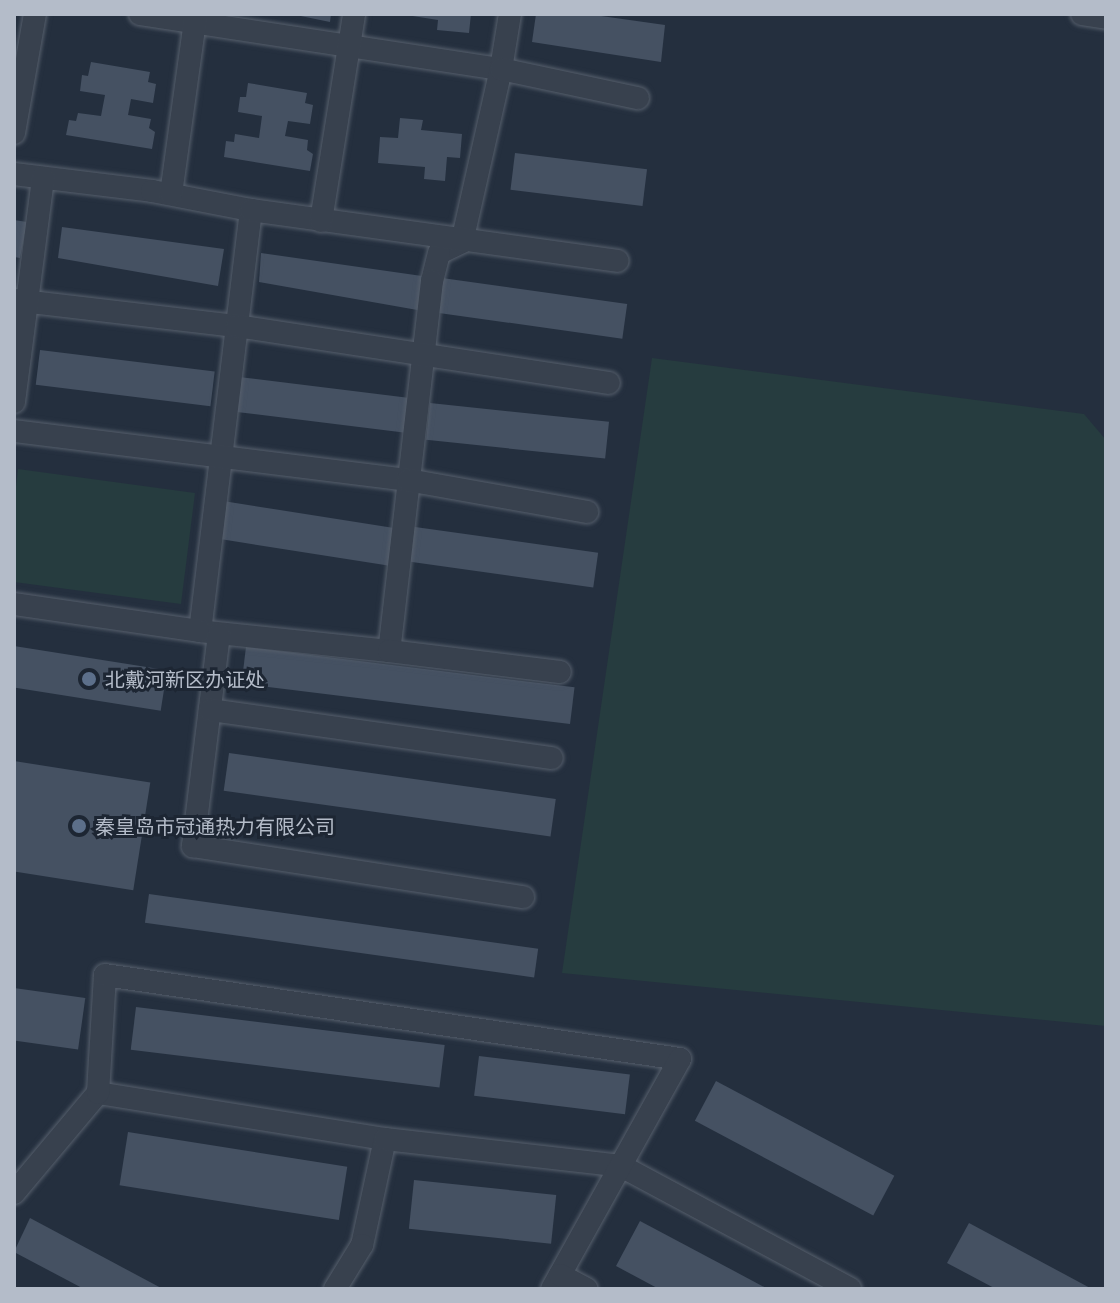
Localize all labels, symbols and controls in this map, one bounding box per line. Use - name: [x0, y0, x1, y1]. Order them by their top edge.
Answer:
- place label: 北戴河新区办证处: [105, 667, 265, 691]
- marker: 北戴河新区办证处: [80, 670, 98, 688]
- place label: 秦皇岛市冠通热力有限公司: [95, 814, 335, 838]
- marker: 秦皇岛市冠通热力有限公司: [70, 817, 88, 835]

